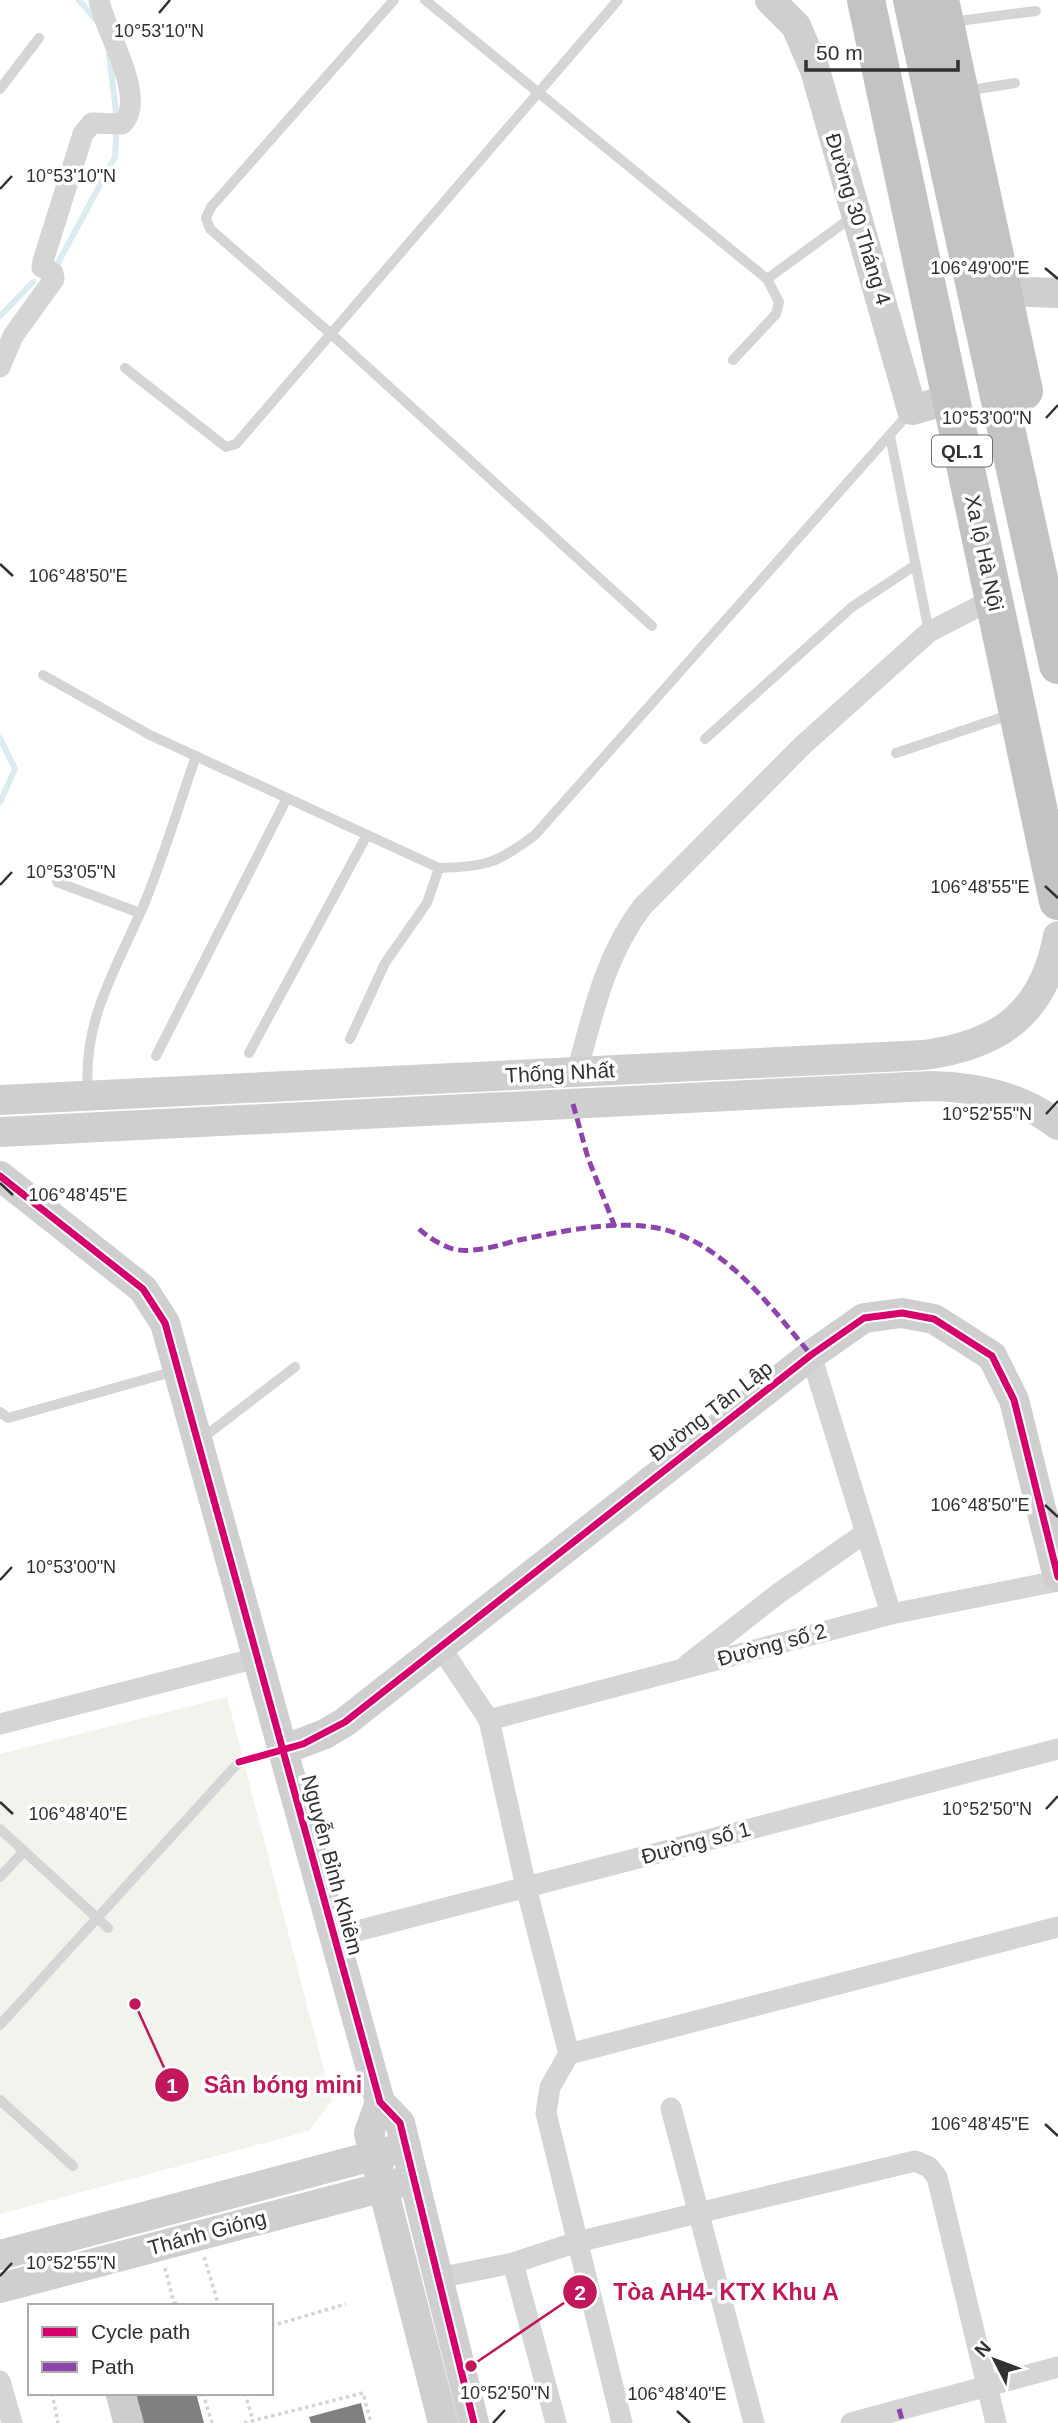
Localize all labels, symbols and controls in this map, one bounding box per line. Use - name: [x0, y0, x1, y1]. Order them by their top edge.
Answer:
- text: 10°53'10"N: [114, 21, 204, 41]
- scale bar: [806, 28, 958, 72]
- text: 50 m: [816, 41, 863, 64]
- street label: Đường 30 Tháng 4: [821, 130, 896, 308]
- text: 10°53'10"N: [26, 166, 116, 186]
- text: 106°49'00"E: [930, 258, 1030, 278]
- text: 10°53'00"N: [942, 408, 1032, 428]
- road number: QL.1: [932, 436, 992, 466]
- street label: Xa lộ Hà Nội: [961, 493, 1008, 613]
- text: 106°48'50"E: [28, 566, 128, 586]
- text: 10°53'05"N: [26, 862, 116, 882]
- text: 106°48'55"E: [930, 877, 1030, 897]
- street label: Thống Nhất: [505, 1058, 616, 1087]
- text: 10°52'55"N: [942, 1104, 1032, 1124]
- text: 106°48'45"E: [28, 1185, 128, 1205]
- street label: Đường Tân Lập: [645, 1356, 776, 1465]
- text: 106°48'50"E: [930, 1495, 1030, 1515]
- text: 10°53'00"N: [26, 1557, 116, 1577]
- street label: Đường số 2: [715, 1619, 829, 1670]
- street label: Nguyễn Bỉnh Khiêm: [297, 1772, 368, 1957]
- text: 10°52'50"N: [942, 1799, 1032, 1819]
- text: 106°48'40"E: [28, 1804, 128, 1824]
- street label: Đường số 1: [639, 1817, 753, 1868]
- callout: Sân bóng mini: [155, 2063, 376, 2107]
- text: Sân bóng mini: [204, 2072, 362, 2098]
- text: 1: [166, 2074, 178, 2097]
- text: 106°48'45"E: [930, 2114, 1030, 2134]
- street label: Thánh Gióng: [145, 2206, 268, 2259]
- text: 10°52'55"N: [26, 2253, 116, 2273]
- callout: Tòa AH4- KTX Khu A: [563, 2270, 853, 2314]
- text: Tòa AH4- KTX Khu A: [613, 2279, 839, 2305]
- text: 2: [574, 2281, 586, 2304]
- legend: [28, 2304, 273, 2395]
- text: Cycle path: [91, 2320, 190, 2343]
- north arrow: [960, 2325, 1030, 2395]
- text: N: [970, 2337, 995, 2361]
- text: Path: [91, 2355, 134, 2378]
- text: 10°52'50"N: [460, 2383, 550, 2403]
- text: 106°48'40"E: [627, 2384, 727, 2404]

